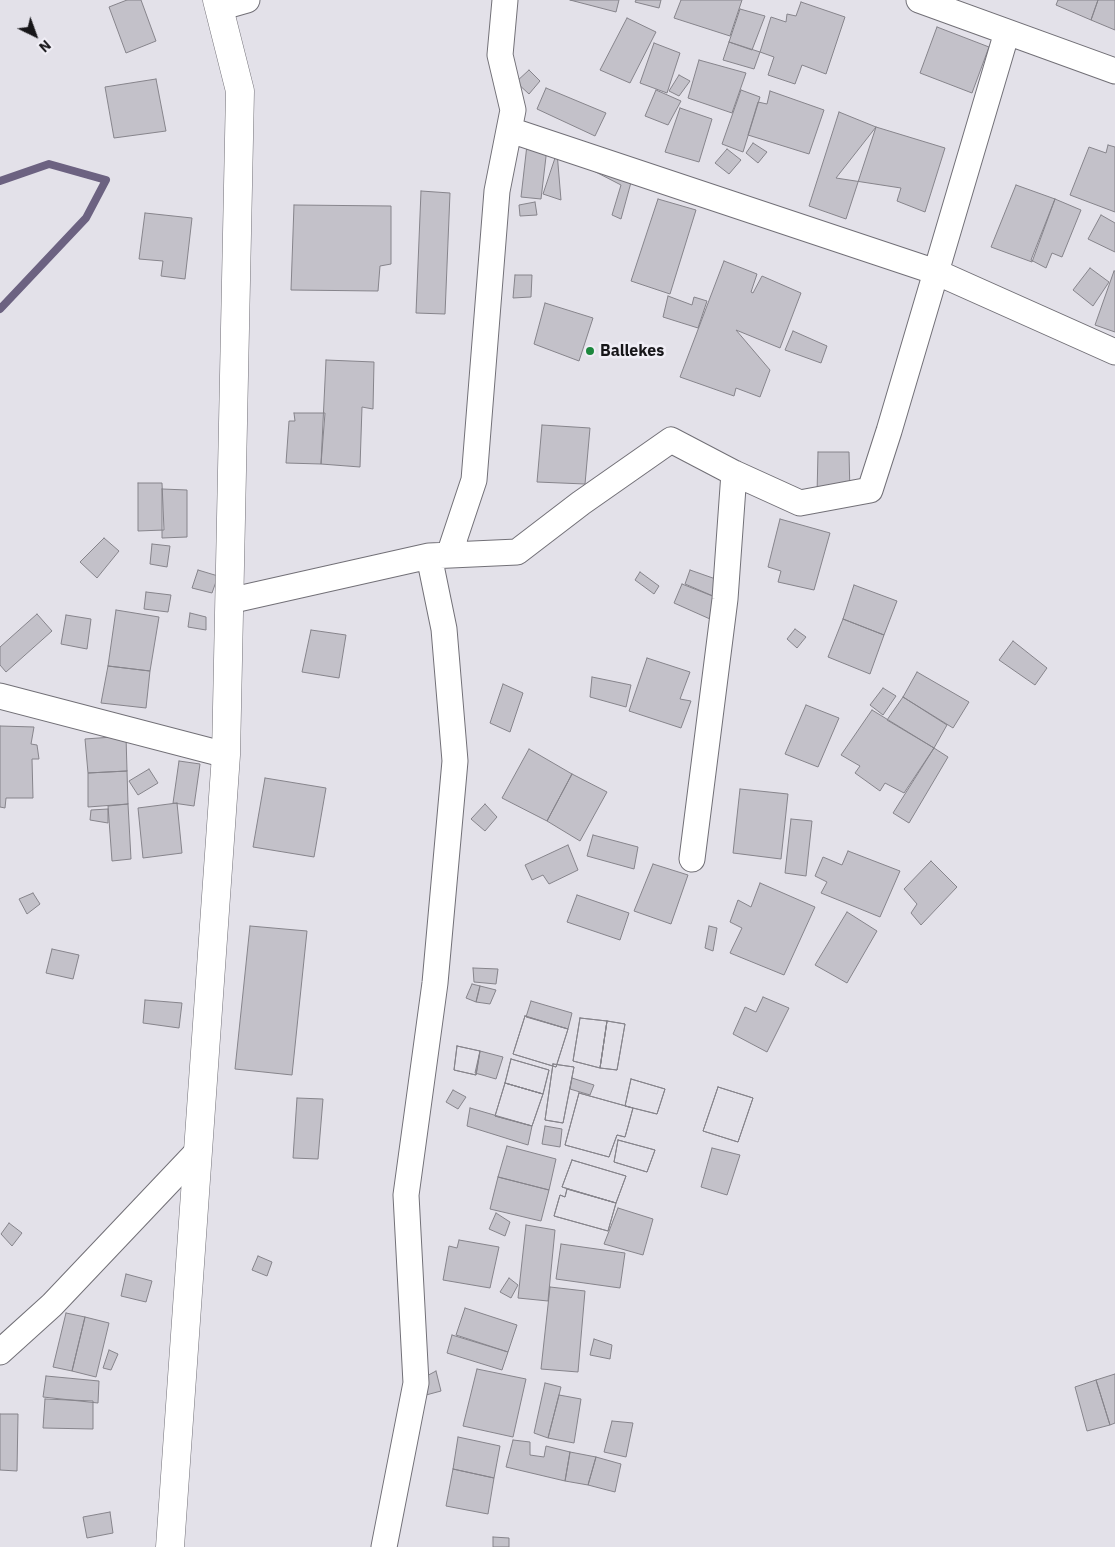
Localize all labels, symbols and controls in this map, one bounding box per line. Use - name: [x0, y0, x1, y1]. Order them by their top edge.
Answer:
- north arrow: [10, 10, 60, 60]
- text: N: [35, 36, 55, 56]
- place label: Ballekes: [600, 341, 664, 361]
- marker: Ballekes: [584, 345, 596, 357]

